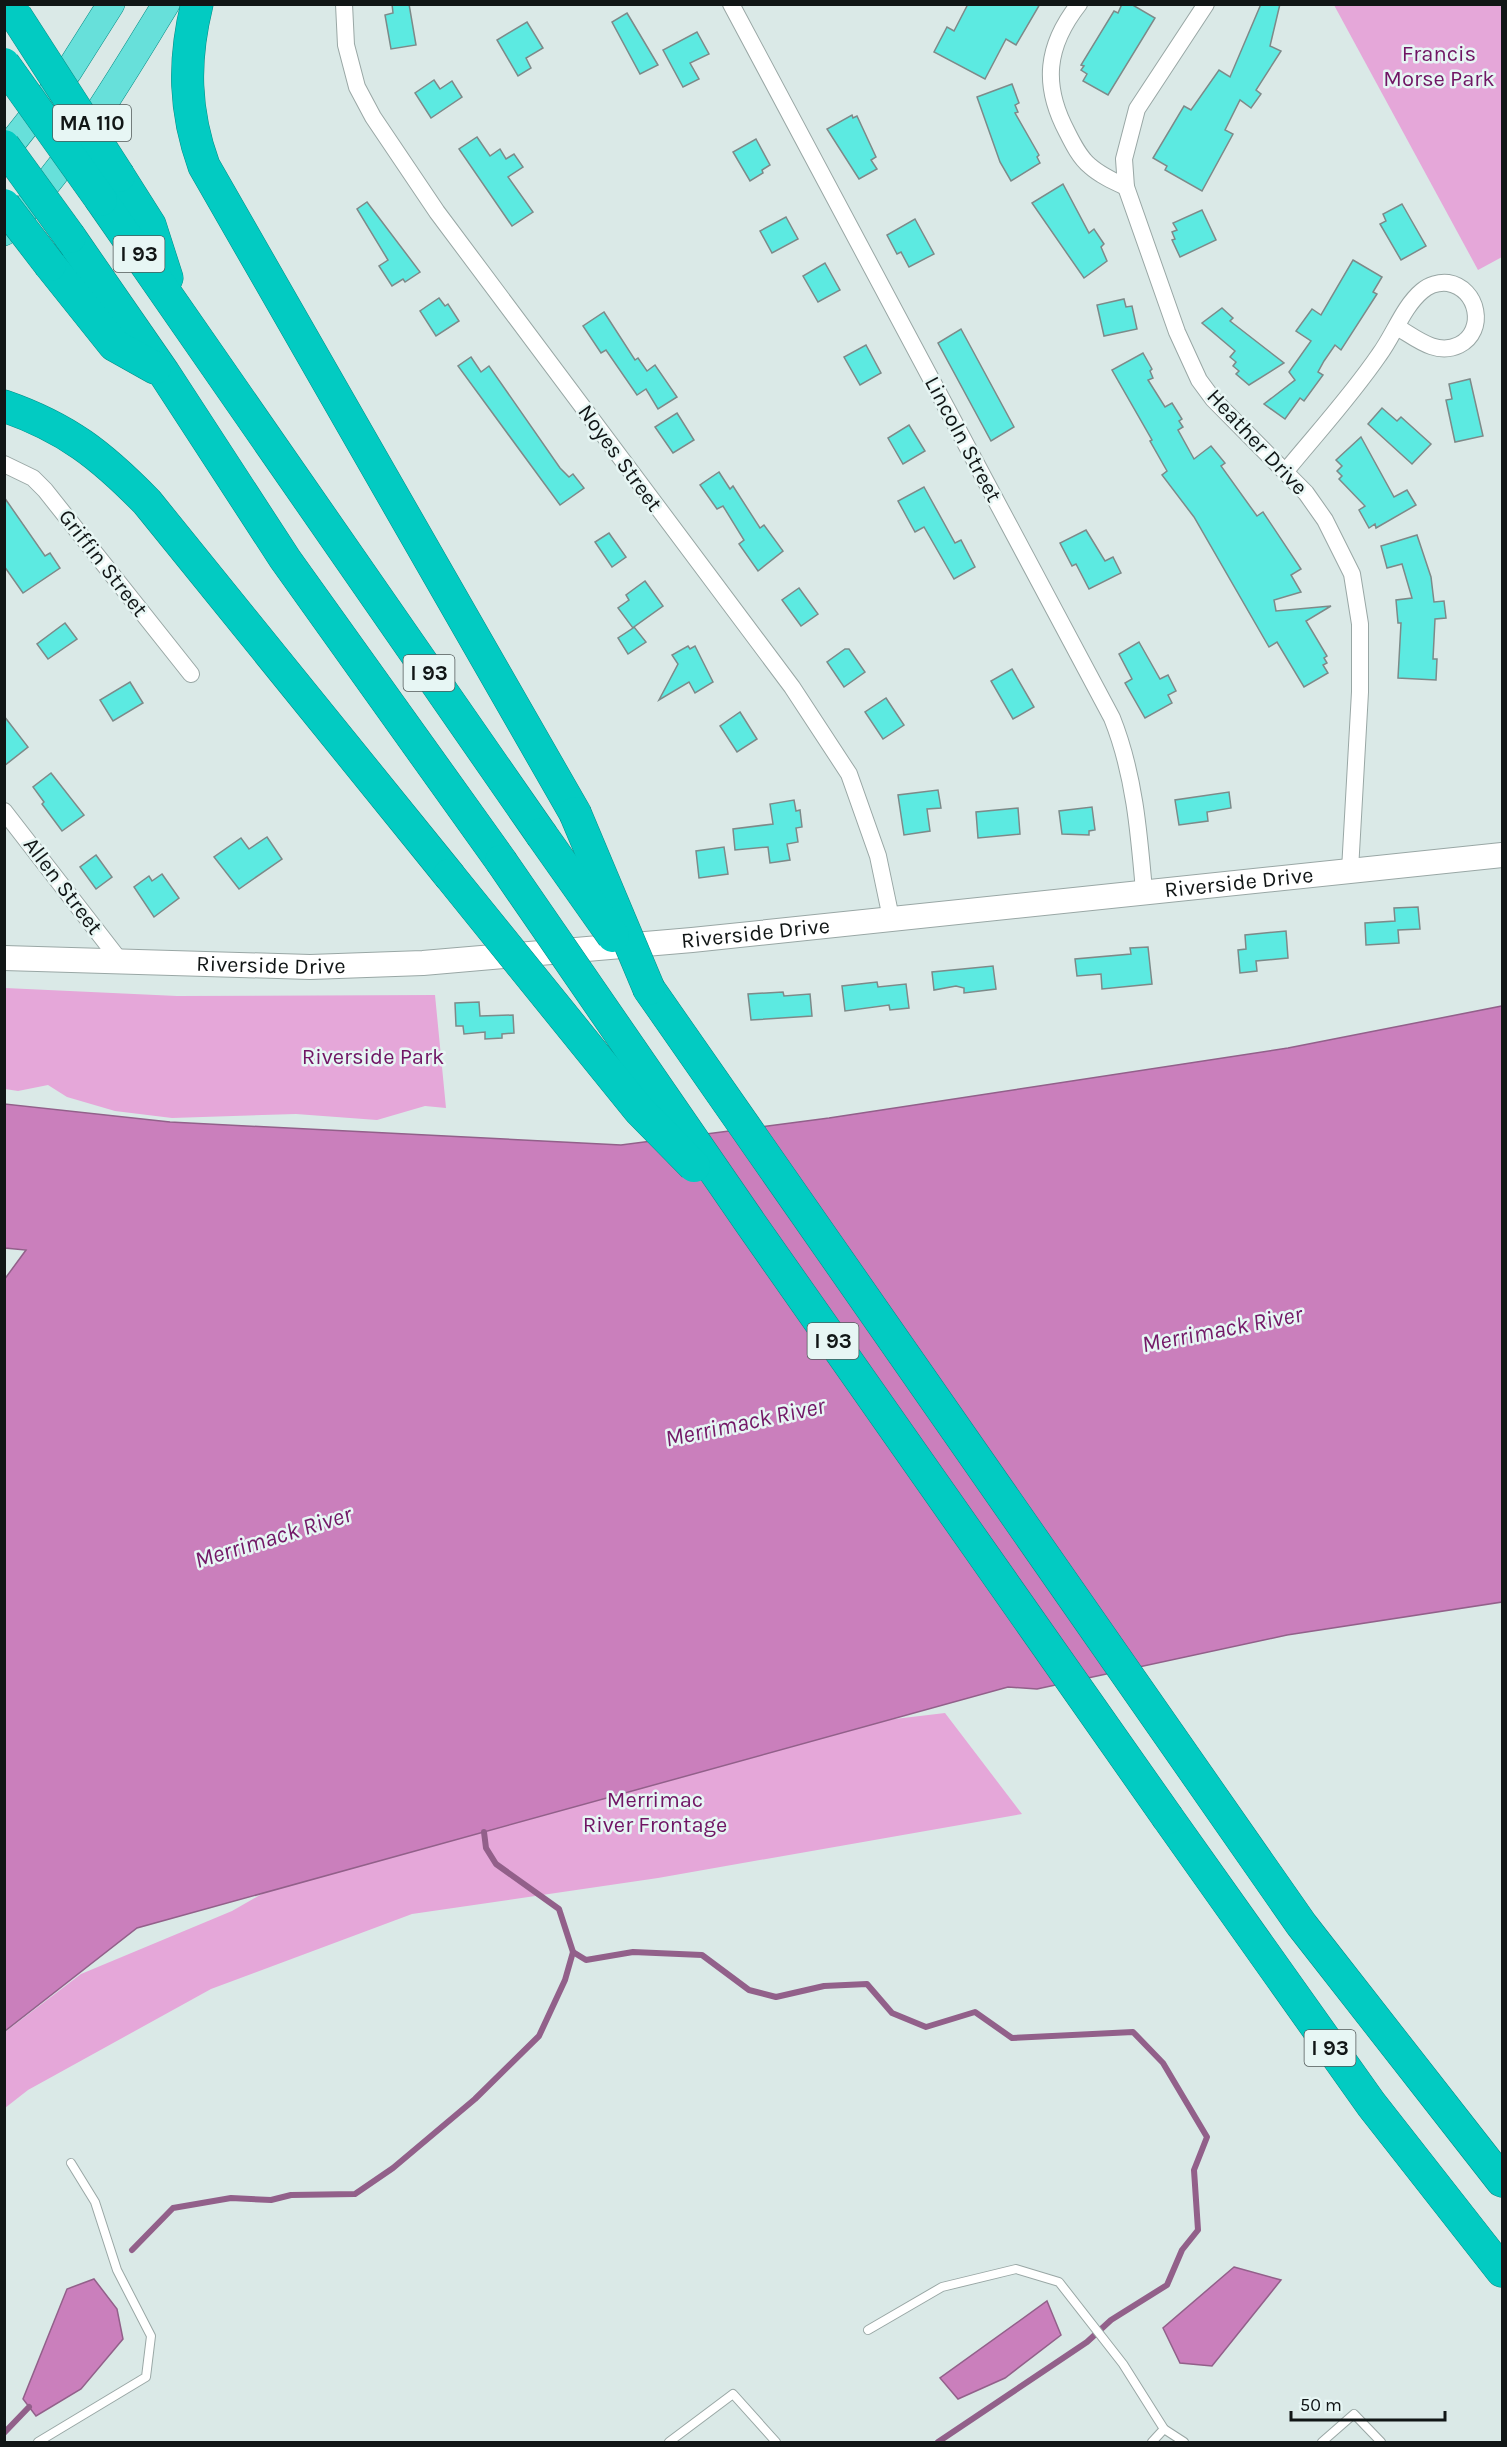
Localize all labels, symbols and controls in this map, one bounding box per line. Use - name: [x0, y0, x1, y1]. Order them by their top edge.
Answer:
- park label: Francis Morse Park: [1383, 41, 1495, 92]
- road number: MA 110: [53, 105, 131, 141]
- road number: I 93: [114, 236, 164, 272]
- street label: Lincoln Street: [919, 372, 1007, 506]
- street label: Heather Drive: [1201, 384, 1313, 500]
- street label: Noyes Street: [573, 399, 667, 517]
- street label: Griffin Street: [53, 504, 153, 622]
- road number: I 93: [404, 655, 454, 691]
- street label: Allen Street: [18, 832, 108, 940]
- street label: Riverside Drive: [1163, 862, 1315, 903]
- street label: Riverside Drive: [680, 913, 831, 954]
- street label: Riverside Drive: [196, 951, 346, 980]
- park label: Riverside Park: [302, 1044, 444, 1070]
- water label: Merrimack River: [1139, 1300, 1305, 1358]
- road number: I 93: [808, 1323, 858, 1359]
- water label: Merrimack River: [662, 1391, 828, 1453]
- water label: Merrimack River: [191, 1500, 356, 1574]
- park label: Merrimac River Frontage: [583, 1787, 727, 1838]
- road number: I 93: [1304, 2030, 1356, 2066]
- scale bar: [1291, 2384, 1446, 2422]
- text: 50 m: [1300, 2394, 1342, 2416]

